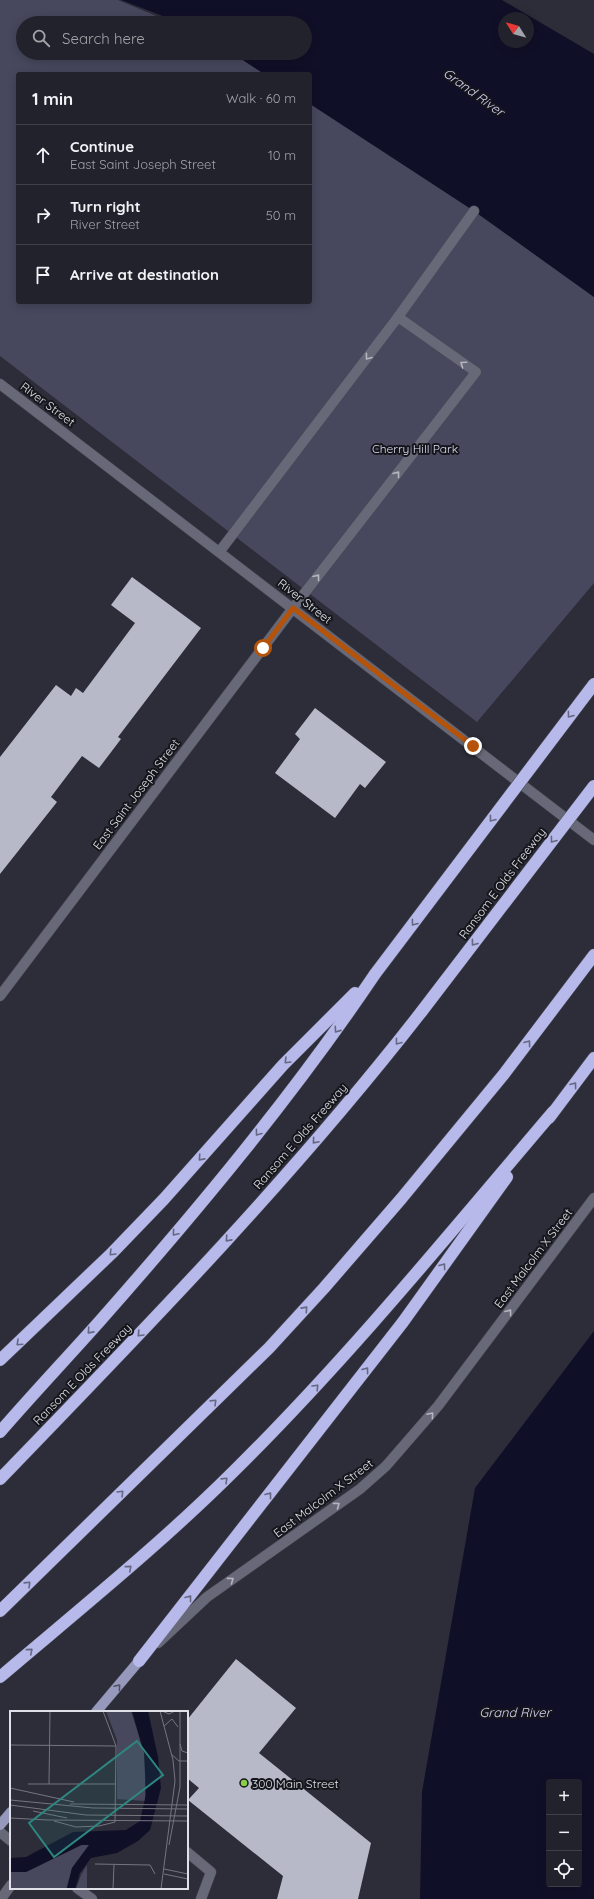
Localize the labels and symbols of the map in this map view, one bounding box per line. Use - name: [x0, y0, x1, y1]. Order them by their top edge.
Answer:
- north arrow: [498, 12, 534, 48]
- water label: Grand River: [440, 65, 509, 121]
- one-way arrow: [366, 353, 373, 360]
- one-way arrow: [461, 362, 468, 369]
- street label: River Street: [18, 379, 78, 429]
- park label: Cherry Hill Park: [372, 441, 458, 456]
- one-way arrow: [392, 472, 399, 479]
- one-way arrow: [312, 574, 319, 581]
- street label: River Street: [275, 575, 335, 627]
- route start: [254, 639, 272, 657]
- one-way arrow: [568, 711, 575, 718]
- street label: East Saint Joseph Street: [90, 736, 182, 852]
- route end: [464, 737, 482, 755]
- one-way arrow: [489, 815, 497, 822]
- street label: Ransom E Olds Freeway: [455, 824, 549, 942]
- one-way arrow: [551, 835, 558, 842]
- one-way arrow: [412, 918, 419, 925]
- one-way arrow: [472, 938, 479, 945]
- one-way arrow: [335, 1025, 342, 1032]
- one-way arrow: [396, 1037, 403, 1044]
- one-way arrow: [523, 1040, 530, 1047]
- one-way arrow: [284, 1056, 292, 1064]
- street label: Ransom E Olds Freeway: [250, 1080, 350, 1192]
- one-way arrow: [569, 1083, 576, 1090]
- one-way arrow: [256, 1128, 263, 1135]
- one-way arrow: [312, 1137, 319, 1144]
- one-way arrow: [198, 1153, 206, 1161]
- street label: East Malcolm X Street: [491, 1205, 575, 1311]
- one-way arrow: [173, 1228, 180, 1235]
- one-way arrow: [226, 1234, 233, 1241]
- one-way arrow: [109, 1248, 117, 1256]
- one-way arrow: [438, 1263, 446, 1270]
- one-way arrow: [300, 1306, 307, 1314]
- one-way arrow: [504, 1309, 511, 1316]
- street label: Ransom E Olds Freeway: [30, 1320, 134, 1428]
- one-way arrow: [88, 1327, 95, 1334]
- one-way arrow: [137, 1329, 145, 1337]
- one-way arrow: [16, 1338, 23, 1345]
- one-way arrow: [361, 1368, 368, 1375]
- one-way arrow: [311, 1384, 319, 1392]
- one-way arrow: [209, 1400, 217, 1407]
- one-way arrow: [426, 1413, 433, 1420]
- street label: East Malcolm X Street: [270, 1456, 376, 1540]
- one-way arrow: [220, 1477, 228, 1485]
- one-way arrow: [116, 1490, 124, 1498]
- one-way arrow: [265, 1493, 272, 1500]
- one-way arrow: [333, 1503, 340, 1510]
- one-way arrow: [124, 1565, 132, 1572]
- one-way arrow: [227, 1577, 234, 1585]
- one-way arrow: [23, 1581, 31, 1589]
- one-way arrow: [185, 1595, 192, 1602]
- one-way arrow: [25, 1649, 32, 1656]
- one-way arrow: [113, 1684, 120, 1691]
- water label: Grand River: [479, 1704, 553, 1720]
- inset map: [10, 1711, 188, 1889]
- place label: 300 Main Street: [252, 1776, 339, 1791]
- marker: 300 Main Street: [239, 1778, 249, 1788]

